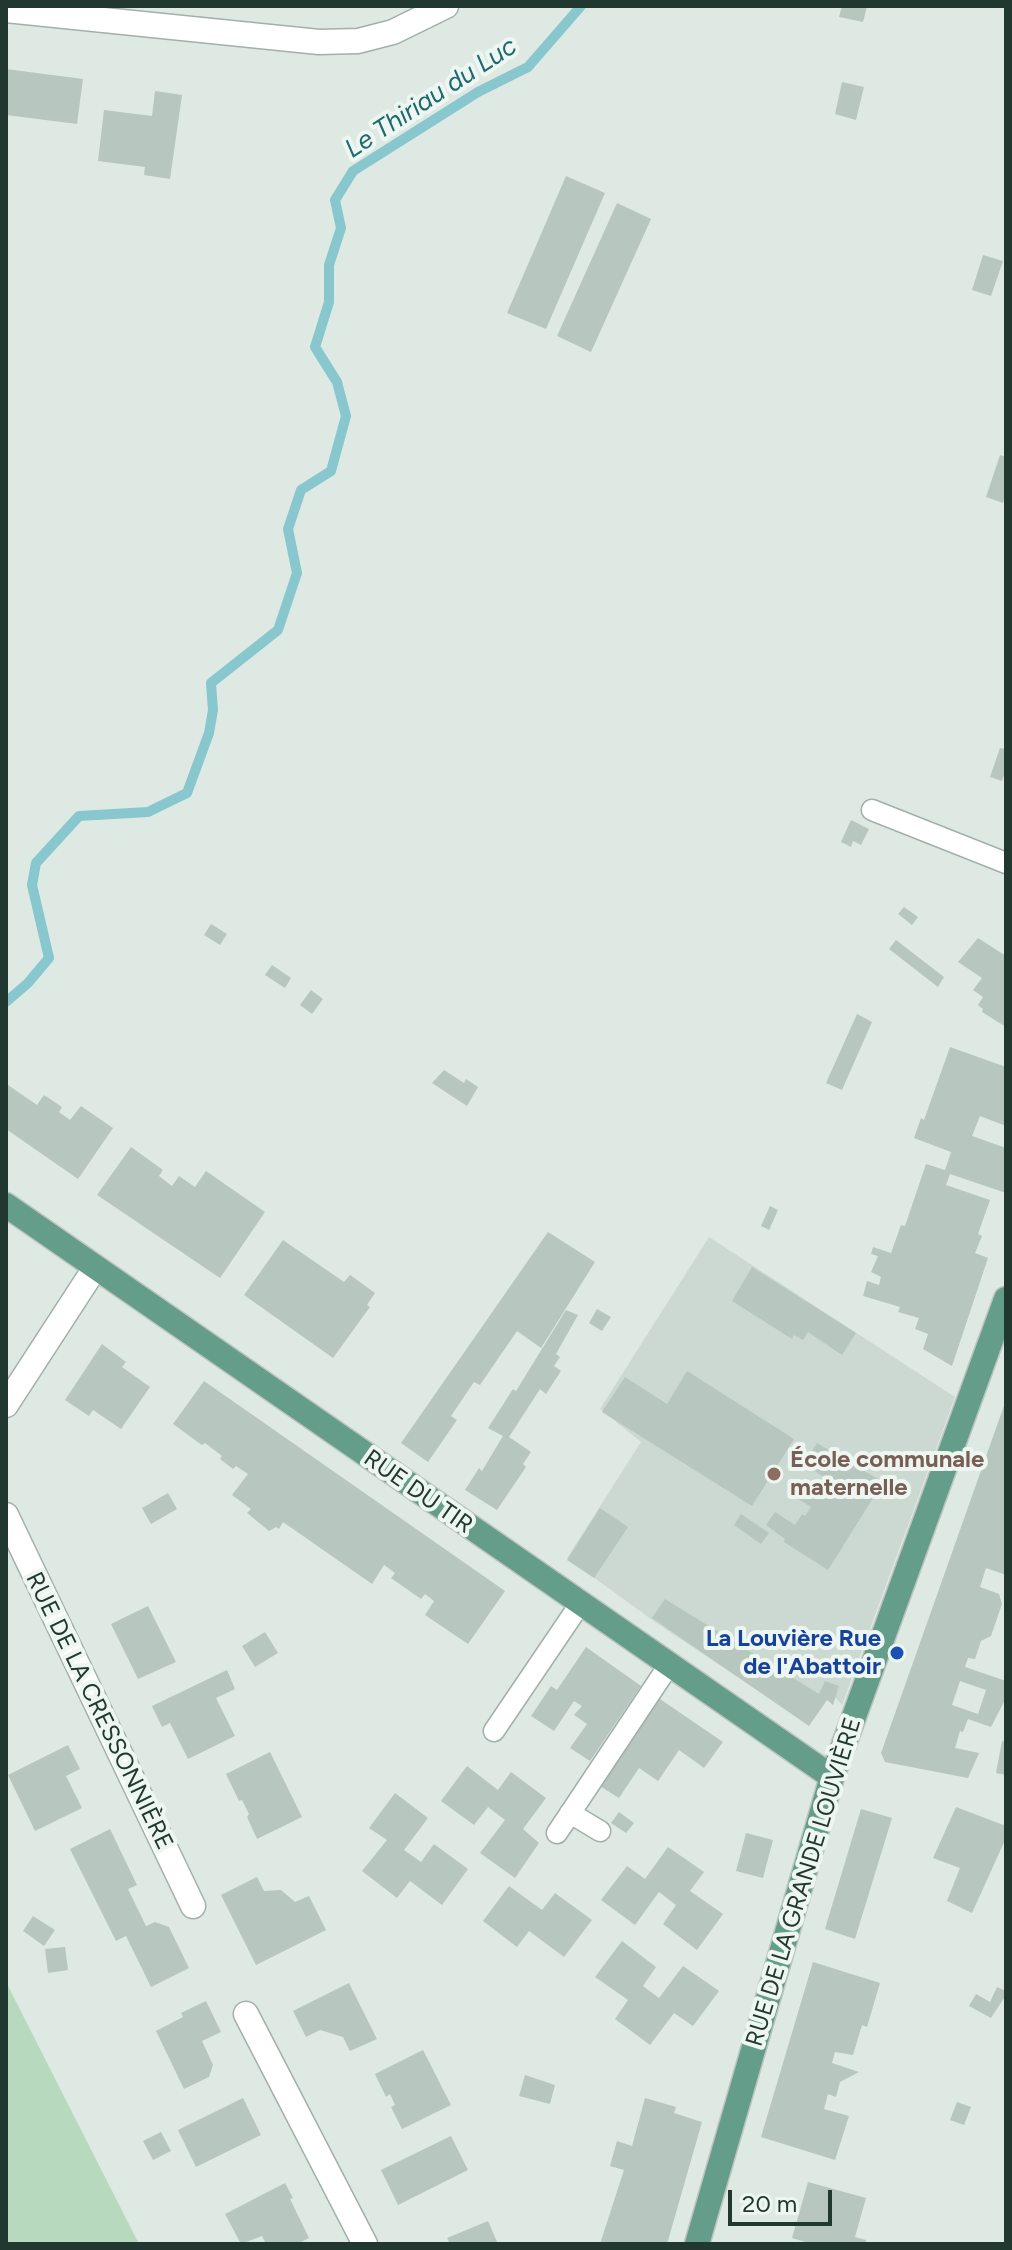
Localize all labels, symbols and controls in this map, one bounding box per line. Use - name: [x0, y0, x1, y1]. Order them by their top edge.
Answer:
- water label: Le Thiriau du Luc: [339, 31, 523, 165]
- street label: RUE DU TIR: [358, 1444, 478, 1540]
- place label: École communale maternelle: [790, 1446, 984, 1502]
- marker: École communale maternelle: [765, 1465, 783, 1483]
- street label: RUE DE LA CRESSONNIÈRE: [19, 1568, 179, 1854]
- place label: La Louvière Rue de l'Abattoir: [706, 1625, 881, 1681]
- marker: La Louvière Rue de l'Abattoir: [888, 1644, 906, 1662]
- street label: RUE DE LA GRANDE LOUVIÈRE: [740, 1714, 868, 2050]
- scale bar: [732, 2174, 836, 2224]
- text: 20 m: [742, 2189, 797, 2218]

